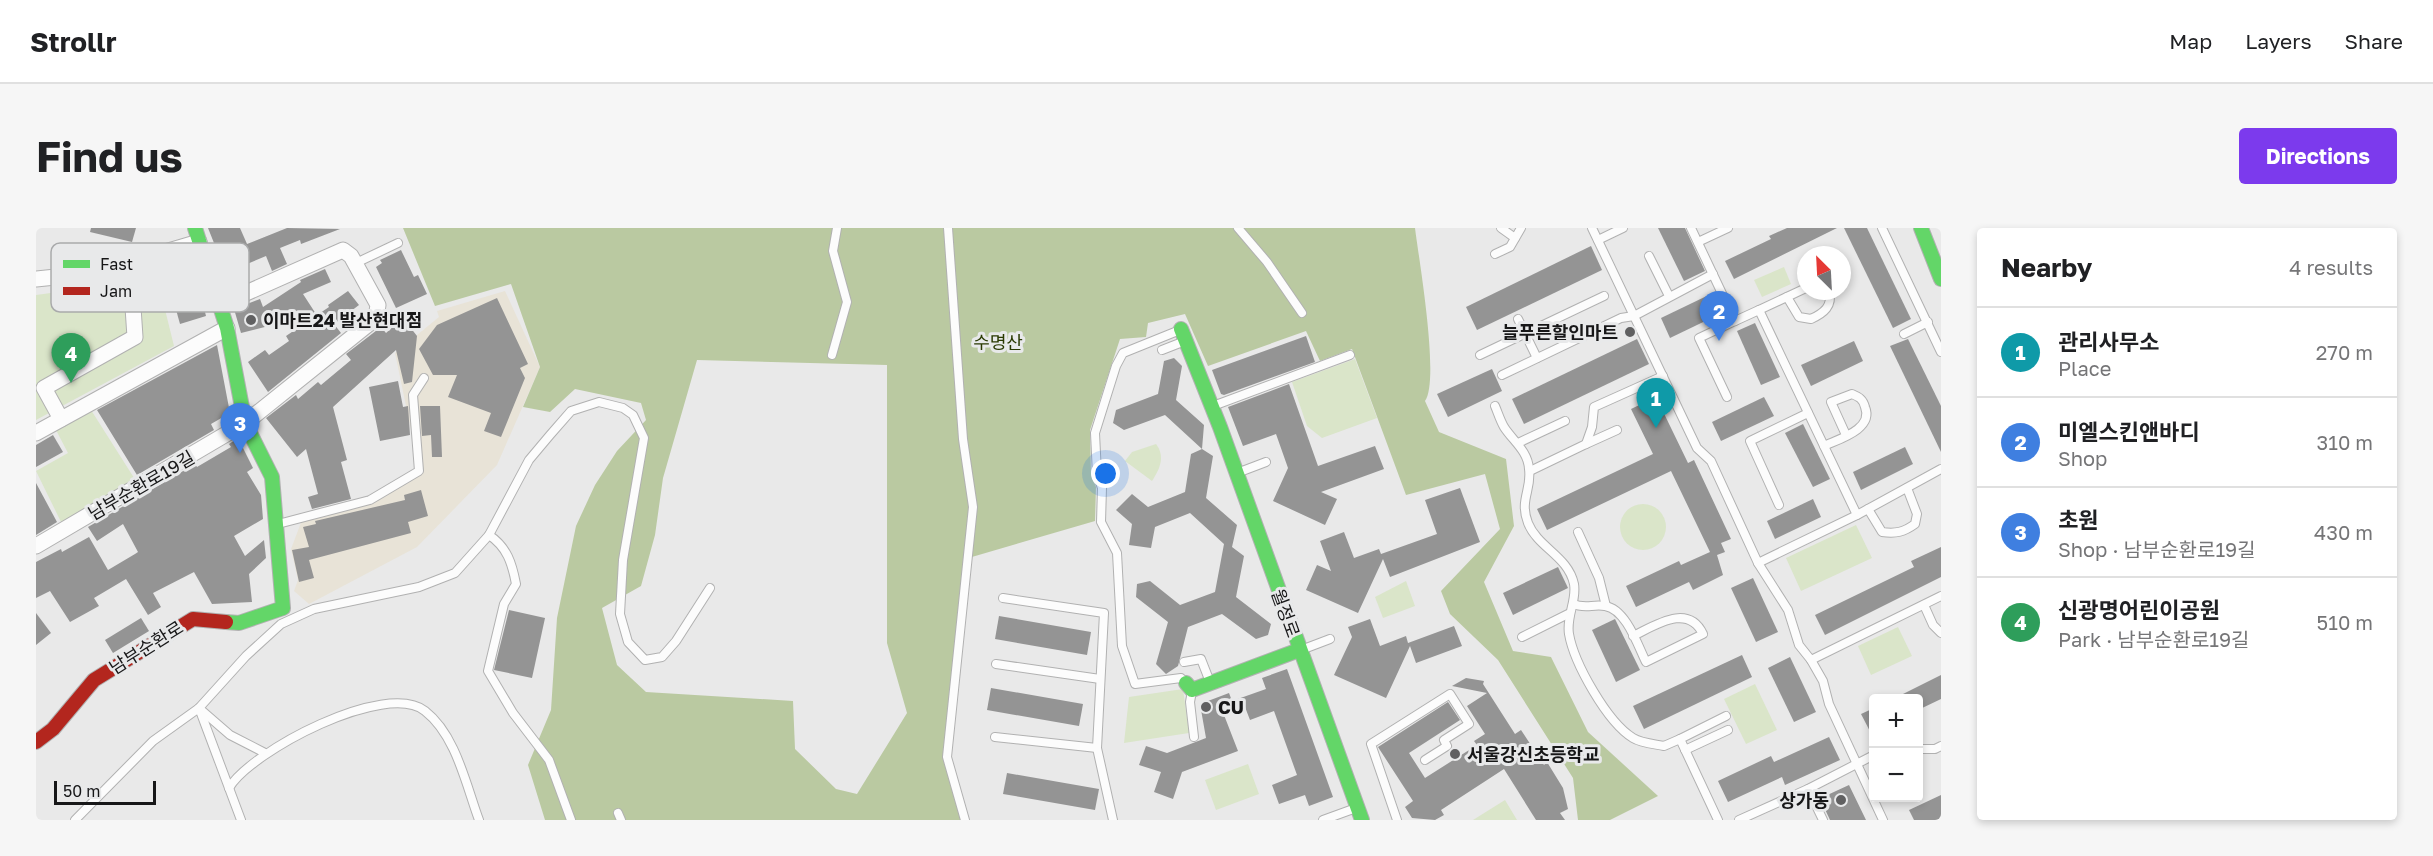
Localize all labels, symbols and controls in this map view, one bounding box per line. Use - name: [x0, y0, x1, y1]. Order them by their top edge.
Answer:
- text: Strollr: [30, 25, 117, 58]
- text: Map: [2169, 28, 2212, 54]
- text: Layers: [2245, 28, 2312, 54]
- text: Share: [2345, 28, 2403, 54]
- button: Directions: [2239, 128, 2397, 184]
- text: Find us: [36, 131, 183, 181]
- legend: [51, 243, 249, 312]
- north arrow: [1797, 246, 1851, 300]
- text: Nearby: [2001, 252, 2092, 283]
- text: Fast: [100, 254, 133, 274]
- text: 4 results: [2289, 255, 2373, 279]
- text: Jam: [100, 281, 132, 301]
- pin: 2: [1700, 291, 1738, 341]
- place label: 이마트24 발산현대점: [263, 309, 422, 331]
- marker: 이마트24 발산현대점: [244, 313, 258, 327]
- place label: 늘푸른할인마트: [1502, 321, 1618, 343]
- marker: 늘푸른할인마트: [1623, 325, 1637, 339]
- text: 관리사무소: [2058, 328, 2159, 355]
- park label: 수명산: [973, 331, 1023, 353]
- pin: 4: [51, 334, 90, 383]
- text: 1: [2015, 340, 2026, 364]
- text: 270 m: [2316, 340, 2373, 364]
- text: Place: [2058, 356, 2111, 380]
- pin: 1: [1636, 378, 1676, 428]
- pin: 3: [220, 404, 260, 453]
- text: 미엘스킨앤바디: [2058, 418, 2200, 445]
- text: 2: [2014, 430, 2027, 454]
- text: 310 m: [2317, 430, 2373, 454]
- street label: 남부순환로19길: [84, 446, 198, 524]
- text: Shop: [2058, 446, 2107, 470]
- your location: [1091, 459, 1120, 488]
- text: 초원: [2058, 506, 2098, 533]
- text: 3: [2014, 520, 2027, 544]
- text: 430 m: [2314, 520, 2373, 544]
- text: Shop · 남부순환로19길: [2058, 537, 2256, 561]
- street label: 월정로: [1267, 586, 1305, 640]
- text: 신광명어린이공원: [2058, 596, 2220, 623]
- text: 4: [2014, 610, 2027, 634]
- text: 510 m: [2317, 610, 2373, 634]
- street label: 남부순환로: [105, 616, 187, 678]
- text: Park · 남부순환로19길: [2058, 627, 2250, 651]
- map controls: [1869, 694, 1923, 802]
- button: +: [1869, 694, 1923, 748]
- place label: CU: [1218, 696, 1244, 718]
- marker: CU: [1199, 700, 1213, 714]
- place label: 서울강신초등학교: [1467, 743, 1599, 765]
- marker: 서울강신초등학교: [1448, 747, 1462, 761]
- button: −: [1869, 748, 1923, 802]
- scale bar: [54, 778, 156, 806]
- text: 50 m: [63, 781, 100, 801]
- place label: 상가동: [1779, 789, 1829, 811]
- marker: 상가동: [1834, 793, 1848, 807]

